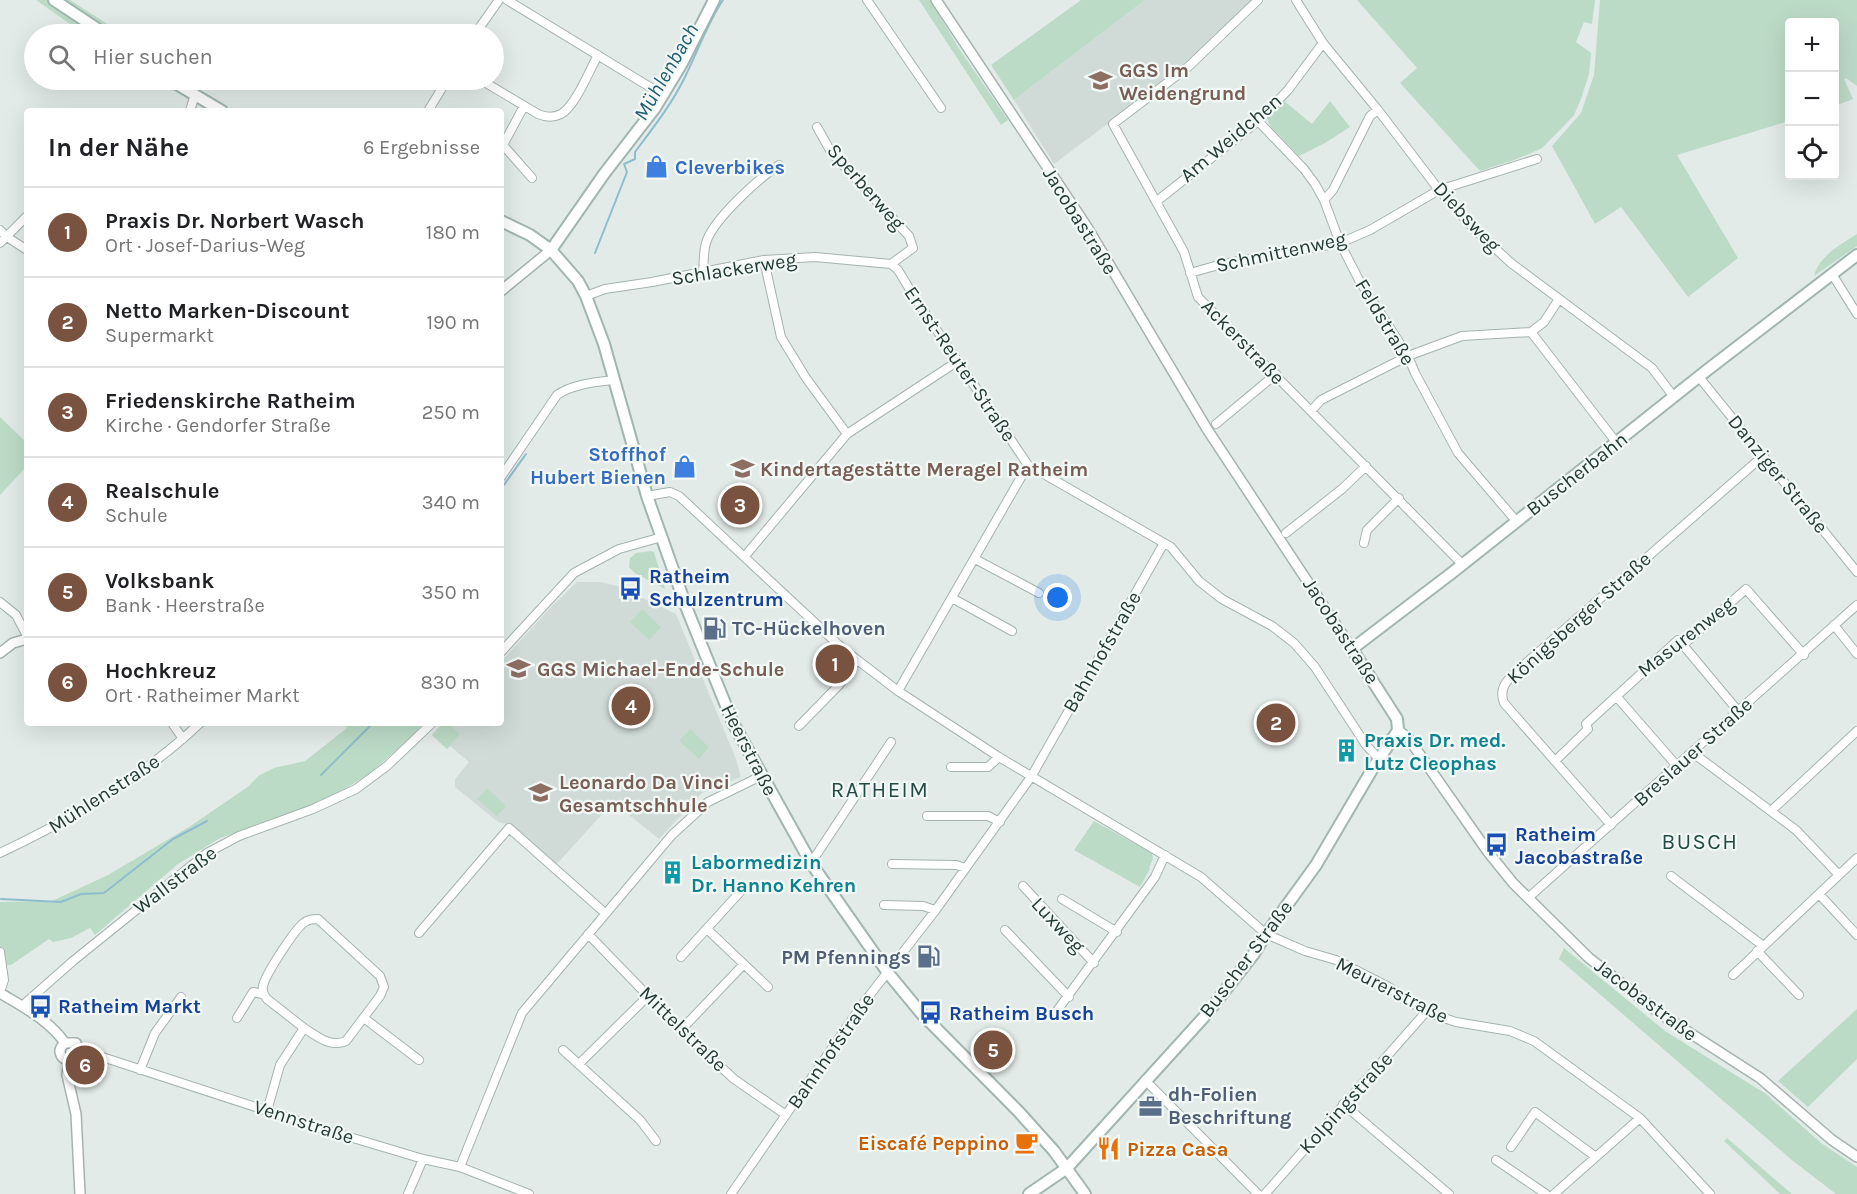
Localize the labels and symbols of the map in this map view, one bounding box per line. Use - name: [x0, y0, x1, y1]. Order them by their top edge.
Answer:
- water label: Mühlenbach: [629, 19, 703, 125]
- place label: GGS Im Weidengrund: [1119, 59, 1246, 105]
- school or university icon: GGS Im Weidengrund: [1088, 68, 1114, 94]
- street label: Am Weidchen: [1176, 89, 1286, 187]
- street label: Sperberweg: [822, 139, 910, 235]
- shop icon: Cleverbikes: [644, 154, 670, 180]
- place label: Cleverbikes: [675, 156, 785, 179]
- street label: Jacobastraße: [1038, 163, 1122, 279]
- street label: Diebsweg: [1429, 177, 1505, 257]
- street label: Schmittenweg: [1214, 227, 1348, 277]
- street label: Schlackerweg: [670, 248, 798, 290]
- street label: Feldstraße: [1350, 275, 1420, 369]
- street label: Ernst-Reuter-Straße: [899, 282, 1021, 446]
- street label: Ackerstraße: [1197, 295, 1289, 389]
- street label: Danziger Straße: [1723, 410, 1833, 538]
- street label: Buscherbahn: [1522, 427, 1632, 521]
- place label: Stoffhof Hubert Bienen: [530, 443, 667, 489]
- shop icon: Stoffhof Hubert Bienen: [671, 453, 697, 479]
- school or university icon: Kindertagestätte Meragel Ratheim: [729, 456, 755, 482]
- place label: Kindertagestätte Meragel Ratheim: [760, 458, 1088, 481]
- pin: 3: [720, 482, 760, 528]
- street label: Königsberger Straße: [1502, 547, 1656, 689]
- place label: Ratheim Schulzentrum: [649, 565, 784, 611]
- street label: Jacobastraße: [1298, 574, 1384, 688]
- bus stop icon: Ratheim Schulzentrum: [618, 575, 644, 601]
- your location: [1043, 583, 1072, 612]
- street label: Bahnhofstraße: [1058, 587, 1146, 717]
- street label: Masurenweg: [1633, 592, 1739, 682]
- fuel station icon: TC-Hückelhoven: [701, 615, 727, 641]
- place label: TC-Hückelhoven: [732, 617, 886, 640]
- pin: 1: [816, 642, 854, 686]
- school or university icon: GGS Michael-Ende-Schule: [506, 656, 532, 682]
- place label: GGS Michael-Ende-Schule: [537, 658, 784, 681]
- pin: 4: [612, 684, 650, 728]
- street label: Breslauer Straße: [1629, 693, 1757, 811]
- street label: Heerstraße: [716, 700, 782, 800]
- pin: 2: [1256, 700, 1296, 746]
- place label: Praxis Dr. med. Lutz Cleophas: [1364, 729, 1506, 775]
- building icon: Praxis Dr. med. Lutz Cleophas: [1333, 738, 1359, 764]
- street label: Mühlenstraße: [44, 750, 164, 838]
- place label: Leonardo Da Vinci Gesamtschhule: [559, 771, 730, 817]
- district label: RATHEIM: [831, 777, 929, 803]
- school or university icon: Leonardo Da Vinci Gesamtschhule: [528, 780, 554, 806]
- place label: Ratheim Jacobastraße: [1515, 823, 1643, 869]
- district label: BUSCH: [1661, 829, 1739, 855]
- bus stop icon: Ratheim Jacobastraße: [1484, 832, 1510, 858]
- street label: Wallstraße: [129, 841, 221, 919]
- place label: Labormedizin Dr. Hanno Kehren: [691, 851, 856, 897]
- building icon: Labormedizin Dr. Hanno Kehren: [660, 860, 686, 886]
- street label: Luxweg: [1026, 892, 1090, 958]
- street label: Buscher Straße: [1195, 896, 1297, 1022]
- fuel station icon: PM Pfennings: [916, 944, 942, 970]
- place label: PM Pfennings: [781, 946, 911, 969]
- street label: Meurerstraße: [1332, 952, 1452, 1028]
- street label: Jacobastraße: [1590, 954, 1702, 1046]
- street label: Mittelstraße: [635, 982, 731, 1076]
- street label: Bahnhofstraße: [783, 989, 879, 1113]
- bus stop icon: Ratheim Markt: [27, 993, 53, 1019]
- place label: Ratheim Markt: [58, 995, 201, 1018]
- bus stop icon: Ratheim Busch: [918, 1000, 944, 1026]
- place label: Ratheim Busch: [949, 1002, 1094, 1025]
- pin: 5: [974, 1028, 1012, 1072]
- pin: 6: [66, 1042, 104, 1088]
- street label: Kolpingstraße: [1294, 1048, 1398, 1158]
- place label: dh-Folien Beschriftung: [1168, 1083, 1292, 1129]
- office icon: dh-Folien Beschriftung: [1137, 1093, 1163, 1119]
- street label: Vennstraße: [251, 1095, 357, 1149]
- cafe icon: Eiscafé Peppino: [1014, 1130, 1040, 1156]
- place label: Eiscafé Peppino: [858, 1132, 1009, 1155]
- restaurant icon: Pizza Casa: [1096, 1136, 1122, 1162]
- place label: Pizza Casa: [1127, 1138, 1228, 1161]

